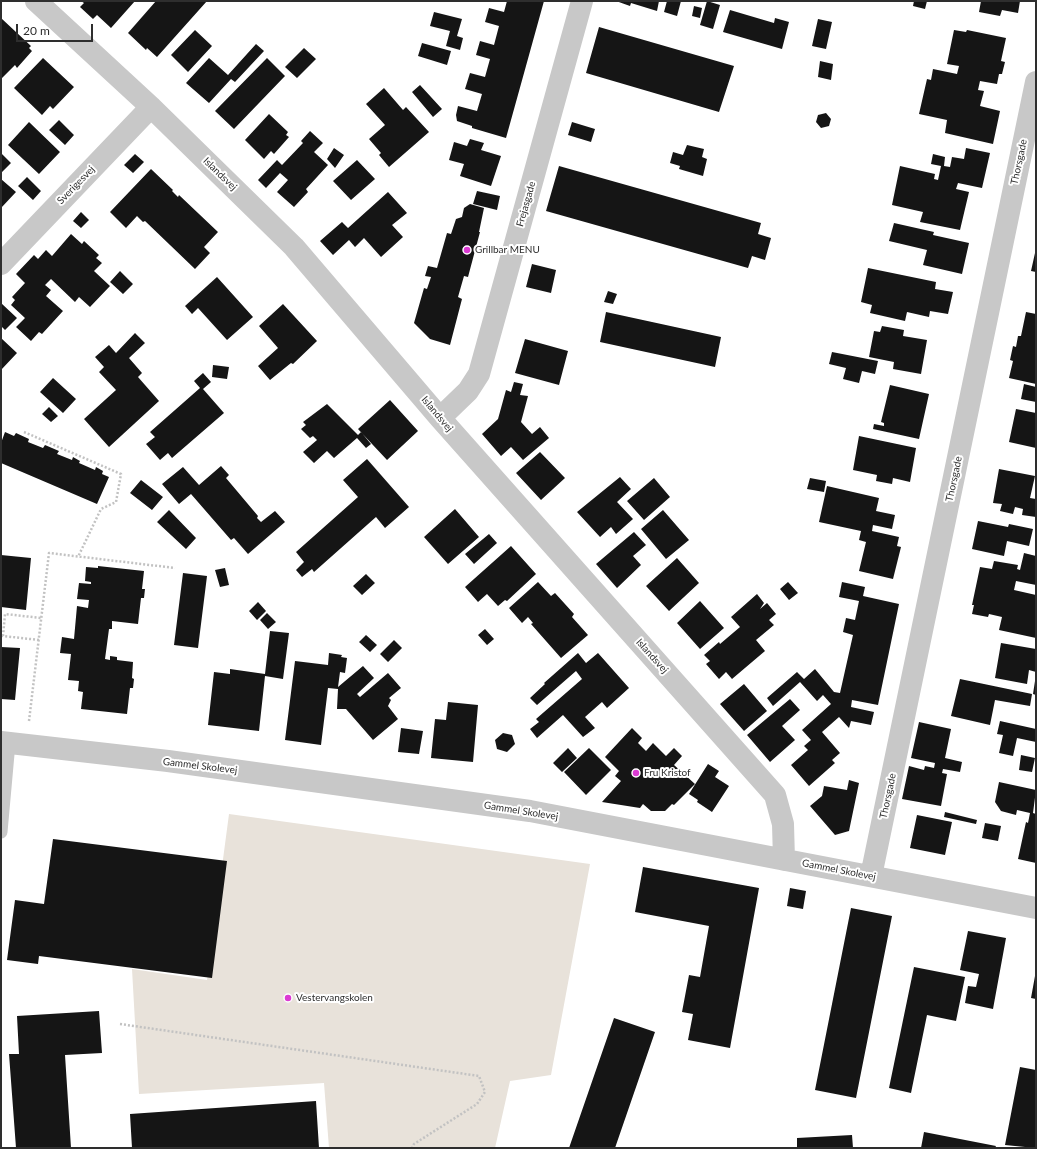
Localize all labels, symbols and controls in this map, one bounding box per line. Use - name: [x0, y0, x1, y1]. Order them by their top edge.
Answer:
- scale bar: [18, 16, 95, 42]
- text: 20 m: [23, 23, 50, 38]
- street label: Thorsgade: [1008, 138, 1030, 186]
- street label: Islandsvej: [201, 155, 239, 193]
- street label: Sverigesvej: [55, 163, 97, 207]
- street label: Frejasgade: [514, 180, 538, 228]
- place label: Grillbar MENU: [475, 244, 540, 256]
- marker: Grillbar MENU: [462, 245, 472, 255]
- street label: Islandsvej: [419, 394, 455, 434]
- street label: Thorsgade: [943, 455, 965, 503]
- street label: Islandsvej: [633, 636, 671, 676]
- street label: Gammel Skolevej: [162, 755, 238, 777]
- place label: Fru Kristof: [644, 767, 691, 779]
- marker: Fru Kristof: [631, 768, 641, 778]
- street label: Thorsgade: [877, 772, 899, 820]
- street label: Gammel Skolevej: [483, 799, 559, 823]
- street label: Gammel Skolevej: [801, 857, 877, 883]
- place label: Vestervangskolen: [296, 992, 373, 1004]
- marker: Vestervangskolen: [283, 993, 293, 1003]

